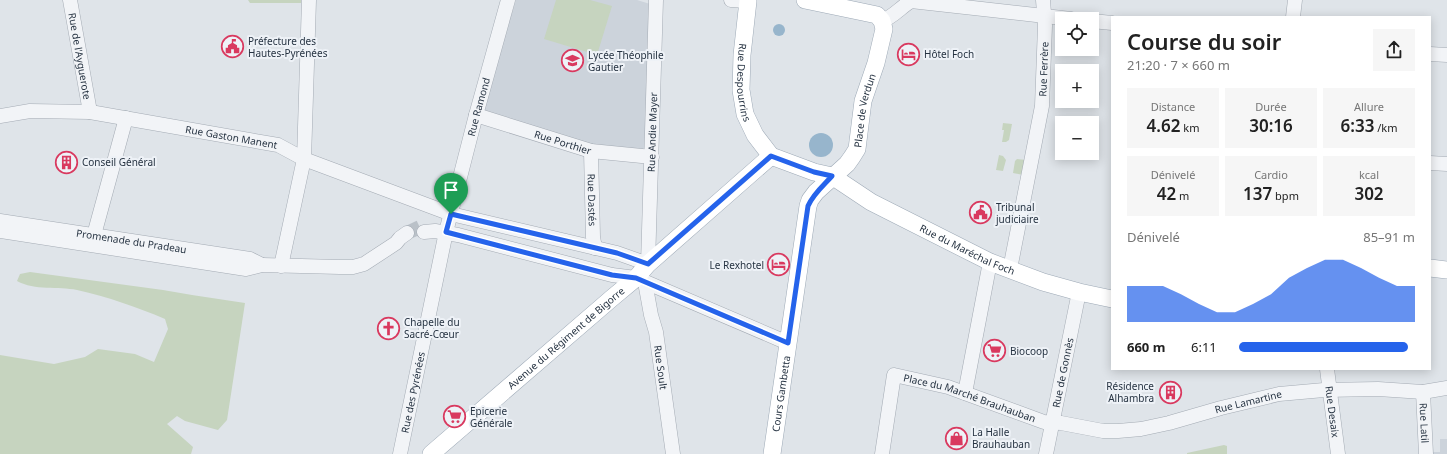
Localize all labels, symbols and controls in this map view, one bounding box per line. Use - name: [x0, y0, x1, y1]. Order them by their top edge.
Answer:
- street label: Rue de l'Ayguerote: [65, 12, 95, 101]
- map controls: [1055, 12, 1099, 160]
- button: locate: [1055, 12, 1099, 56]
- text: Course du soir: [1127, 26, 1281, 56]
- button: share: [1373, 29, 1415, 71]
- public building icon: Préfecture des Hautes-Pyrénées: [219, 34, 245, 60]
- place label: Préfecture des Hautes-Pyrénées: [248, 34, 328, 60]
- hotel icon: Hôtel Foch: [896, 41, 922, 67]
- street label: Rue Ferrère: [1035, 41, 1051, 97]
- street label: Rue Despourrins: [734, 43, 755, 124]
- place label: Hôtel Foch: [924, 47, 974, 61]
- school or university icon: Lycée Théophile Gautier: [560, 48, 586, 74]
- place label: Lycée Théophile Gautier: [588, 48, 664, 74]
- text: 21:20 · 7 × 660 m: [1127, 56, 1230, 74]
- button: +: [1055, 64, 1099, 108]
- street label: Place de Verdun: [850, 72, 879, 148]
- street label: Rue Ramond: [464, 76, 493, 138]
- street label: Rue Andie Mayer: [644, 92, 660, 172]
- text: Distance: [1151, 99, 1195, 114]
- text: Durée: [1255, 99, 1287, 114]
- text: Allure: [1354, 99, 1384, 114]
- text: 4.62: [1147, 114, 1180, 137]
- text: 30:16: [1249, 114, 1293, 137]
- text: 6:33: [1341, 114, 1374, 137]
- button: −: [1055, 116, 1099, 160]
- text: km: [1180, 120, 1199, 135]
- text: /km: [1374, 120, 1398, 135]
- street label: Rue Gaston Manent: [184, 122, 279, 152]
- street label: Rue Porthier: [533, 127, 593, 158]
- building icon: Conseil Général: [54, 149, 80, 175]
- place label: Conseil Général: [82, 155, 156, 169]
- text: Dénivelé: [1151, 167, 1195, 182]
- text: Cardio: [1254, 167, 1288, 182]
- text: kcal: [1359, 167, 1379, 182]
- pin: [434, 173, 468, 214]
- street label: Rue Dastés: [585, 174, 600, 227]
- icon: arrive: [440, 179, 462, 201]
- text: 42: [1157, 182, 1176, 205]
- text: 137: [1243, 182, 1272, 205]
- text: 302: [1354, 182, 1384, 205]
- text: m: [1176, 188, 1189, 203]
- text: bpm: [1272, 188, 1299, 203]
- public building icon: Tribunal judiciaire: [968, 200, 994, 226]
- place label: Tribunal judiciaire: [995, 200, 1039, 226]
- street label: Rue du Maréchal Foch: [917, 221, 1017, 278]
- street label: Promenade du Pradeau: [75, 226, 188, 256]
- text: Dénivelé: [1127, 228, 1180, 246]
- text: 85–91 m: [1363, 228, 1415, 246]
- hotel icon: Le Rexhotel: [766, 252, 792, 278]
- place label: Le Rexhotel: [710, 258, 764, 272]
- street label: Avenue du Régiment de Bigorre: [504, 283, 628, 392]
- church icon: Chapelle du Sacré-Cœur: [375, 315, 401, 341]
- place label: Chapelle du Sacré-Cœur: [404, 315, 460, 341]
- street label: Rue de Gonnès: [1049, 336, 1077, 409]
- supermarket icon: Biocoop: [981, 338, 1007, 364]
- text: 660 m: [1127, 338, 1165, 356]
- text: 6:11: [1191, 338, 1217, 356]
- street label: Rue Soult: [651, 344, 671, 391]
- place label: Biocoop: [1010, 344, 1048, 358]
- street label: Rue des Pyrénées: [398, 350, 428, 434]
- street label: Cours Gambetta: [768, 354, 793, 433]
- street label: Place du Marché Brauhauban: [902, 370, 1038, 425]
- place label: Résidence Alhambra: [1106, 379, 1154, 405]
- building icon: Résidence Alhambra: [1157, 379, 1183, 405]
- street label: Rue Desaix: [1322, 385, 1343, 439]
- street label: Rue Lamartine: [1213, 386, 1284, 416]
- street label: Rue Latil: [1417, 402, 1432, 443]
- supermarket icon: Epicerie Générale: [442, 404, 468, 430]
- place label: Epicerie Générale: [470, 404, 513, 430]
- shop icon: La Halle Brauhauban: [943, 425, 969, 451]
- place label: La Halle Brauhauban: [972, 425, 1030, 451]

